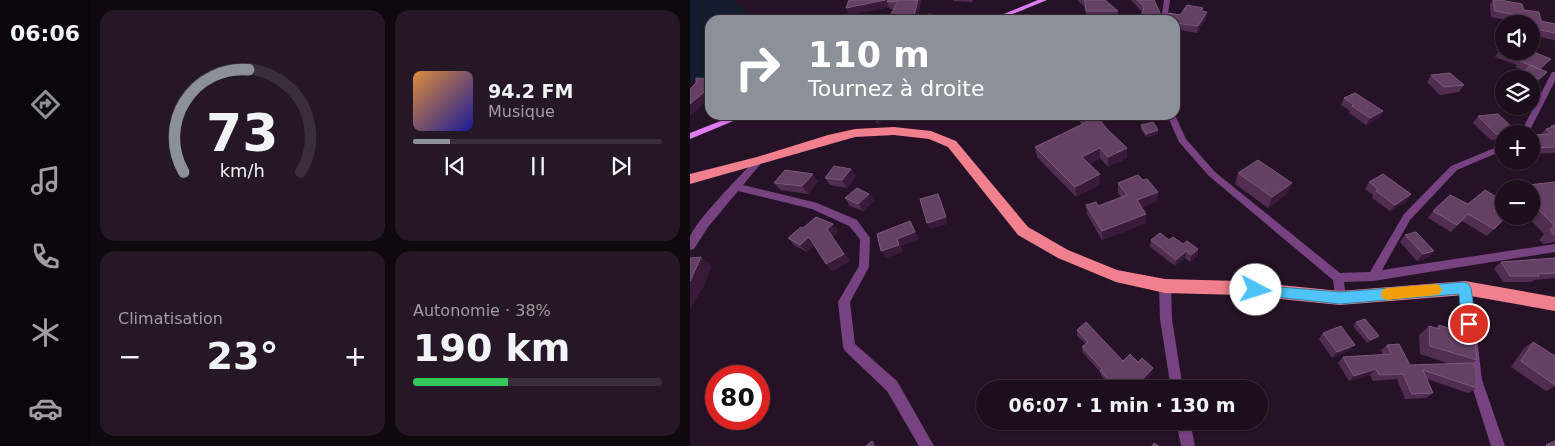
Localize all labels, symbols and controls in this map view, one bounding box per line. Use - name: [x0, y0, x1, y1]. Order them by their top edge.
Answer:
- map controls: [1495, 15, 1540, 225]
- button: sound: [1495, 15, 1540, 60]
- text: 06:06: [10, 21, 80, 46]
- icon: right: [725, 35, 790, 100]
- text: 110 m: [808, 35, 930, 75]
- button: layers: [1495, 70, 1540, 115]
- text: Tournez à droite: [808, 76, 985, 101]
- text: 94.2 FM: [488, 80, 573, 102]
- icon: directions: [28, 87, 63, 122]
- text: Musique: [488, 102, 555, 121]
- text: 73: [206, 103, 279, 163]
- button: +: [1495, 125, 1540, 170]
- icon: previous: [441, 152, 469, 180]
- icon: pause: [524, 152, 552, 180]
- icon: next: [607, 152, 635, 180]
- text: km/h: [220, 160, 265, 181]
- icon: music: [28, 163, 63, 198]
- button: −: [1495, 180, 1540, 225]
- icon: phone: [28, 239, 63, 274]
- position arrow: [1229, 263, 1281, 315]
- text: Autonomie · 38%: [413, 301, 551, 320]
- pin: [1448, 303, 1490, 345]
- text: Climatisation: [118, 309, 223, 328]
- icon: arrive: [1455, 310, 1483, 338]
- icon: climate: [28, 315, 63, 350]
- text: 190 km: [413, 326, 570, 370]
- text: 23°: [207, 334, 278, 378]
- text: −: [118, 340, 141, 373]
- text: +: [344, 340, 367, 373]
- speed limit sign: 80: [705, 365, 770, 430]
- icon: car: [28, 391, 63, 426]
- text: 06:07 · 1 min · 130 m: [1008, 394, 1236, 416]

